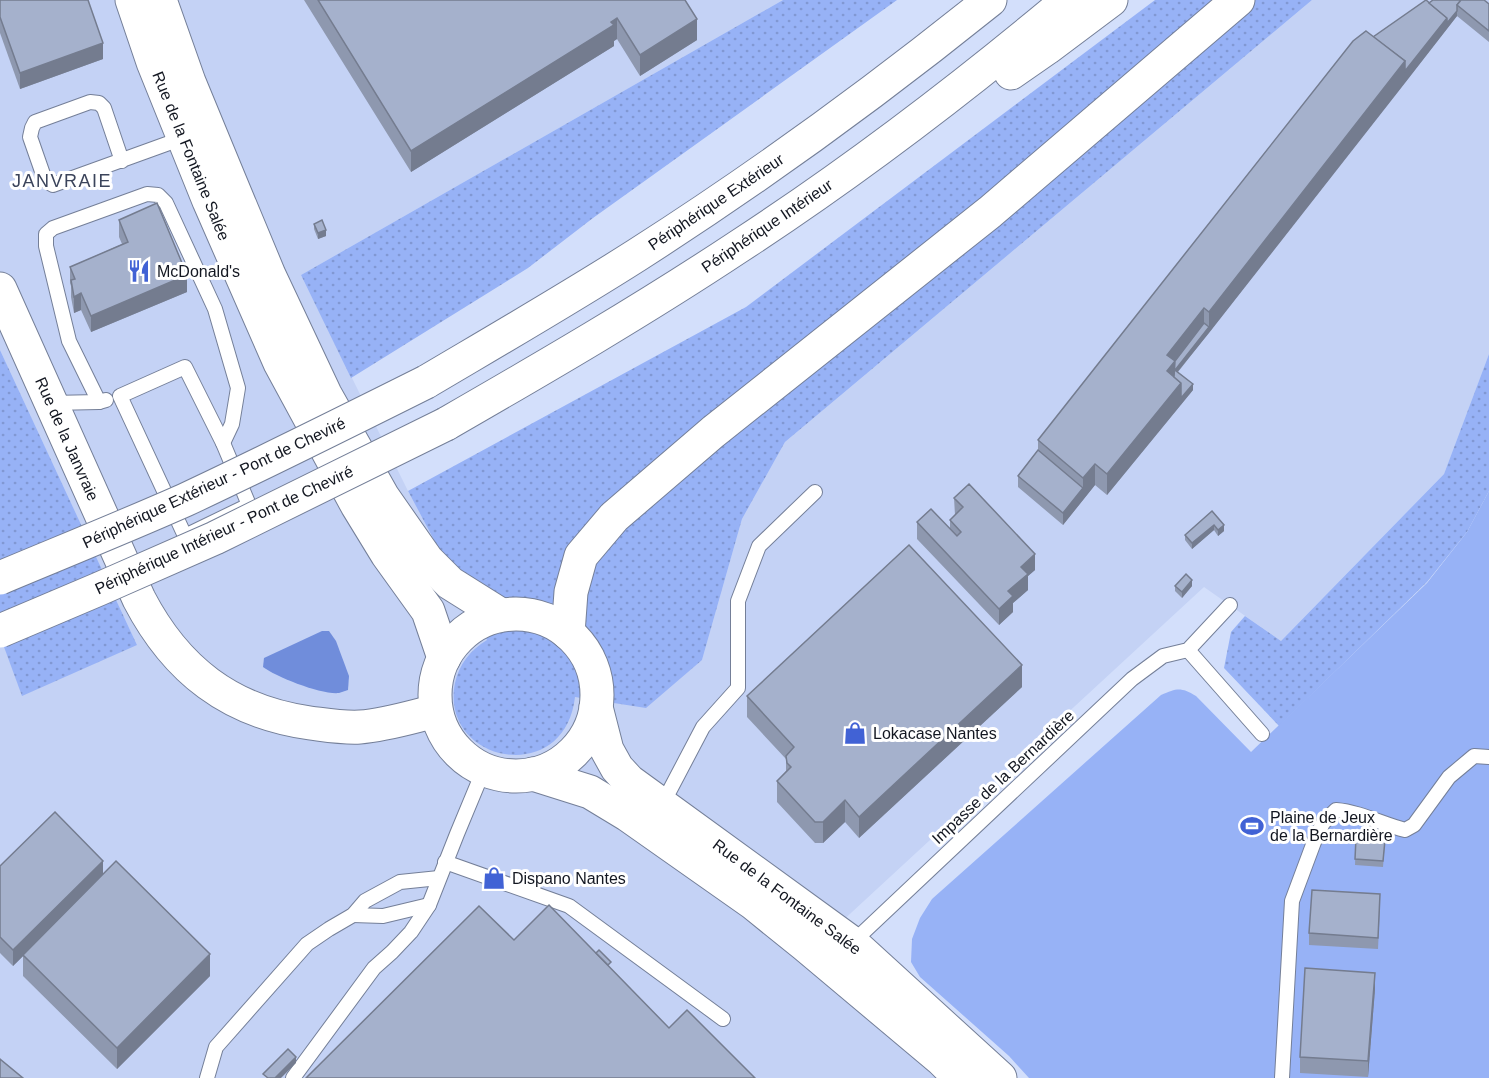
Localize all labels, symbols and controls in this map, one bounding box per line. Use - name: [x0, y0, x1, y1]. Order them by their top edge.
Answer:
- street label: Rue de la Fontaine Salée: [149, 69, 233, 243]
- street label: Périphérique Extérieur: [645, 150, 787, 254]
- district label: JANVRAIE: [12, 171, 112, 191]
- street label: Périphérique Intérieur: [698, 176, 836, 276]
- restaurant icon: McDonald's: [126, 258, 152, 284]
- place label: McDonald's: [157, 263, 240, 280]
- street label: Rue de la Janvraie: [32, 375, 102, 503]
- street label: Périphérique Extérieur - Pont de Cheviré: [80, 414, 348, 552]
- street label: Périphérique Intérieur - Pont de Cheviré: [92, 462, 356, 597]
- street label: Impasse de la Bernardière: [929, 707, 1077, 847]
- shop icon: Lokacase Nantes: [842, 720, 868, 746]
- place label: Lokacase Nantes: [873, 725, 997, 742]
- place label: Plaine de Jeux de la Bernardière: [1270, 809, 1393, 844]
- sports icon: Plaine de Jeux de la Bernardière: [1239, 813, 1265, 839]
- street label: Rue de la Fontaine Salée: [710, 836, 864, 958]
- shop icon: Dispano Nantes: [481, 865, 507, 891]
- place label: Dispano Nantes: [512, 870, 626, 887]

